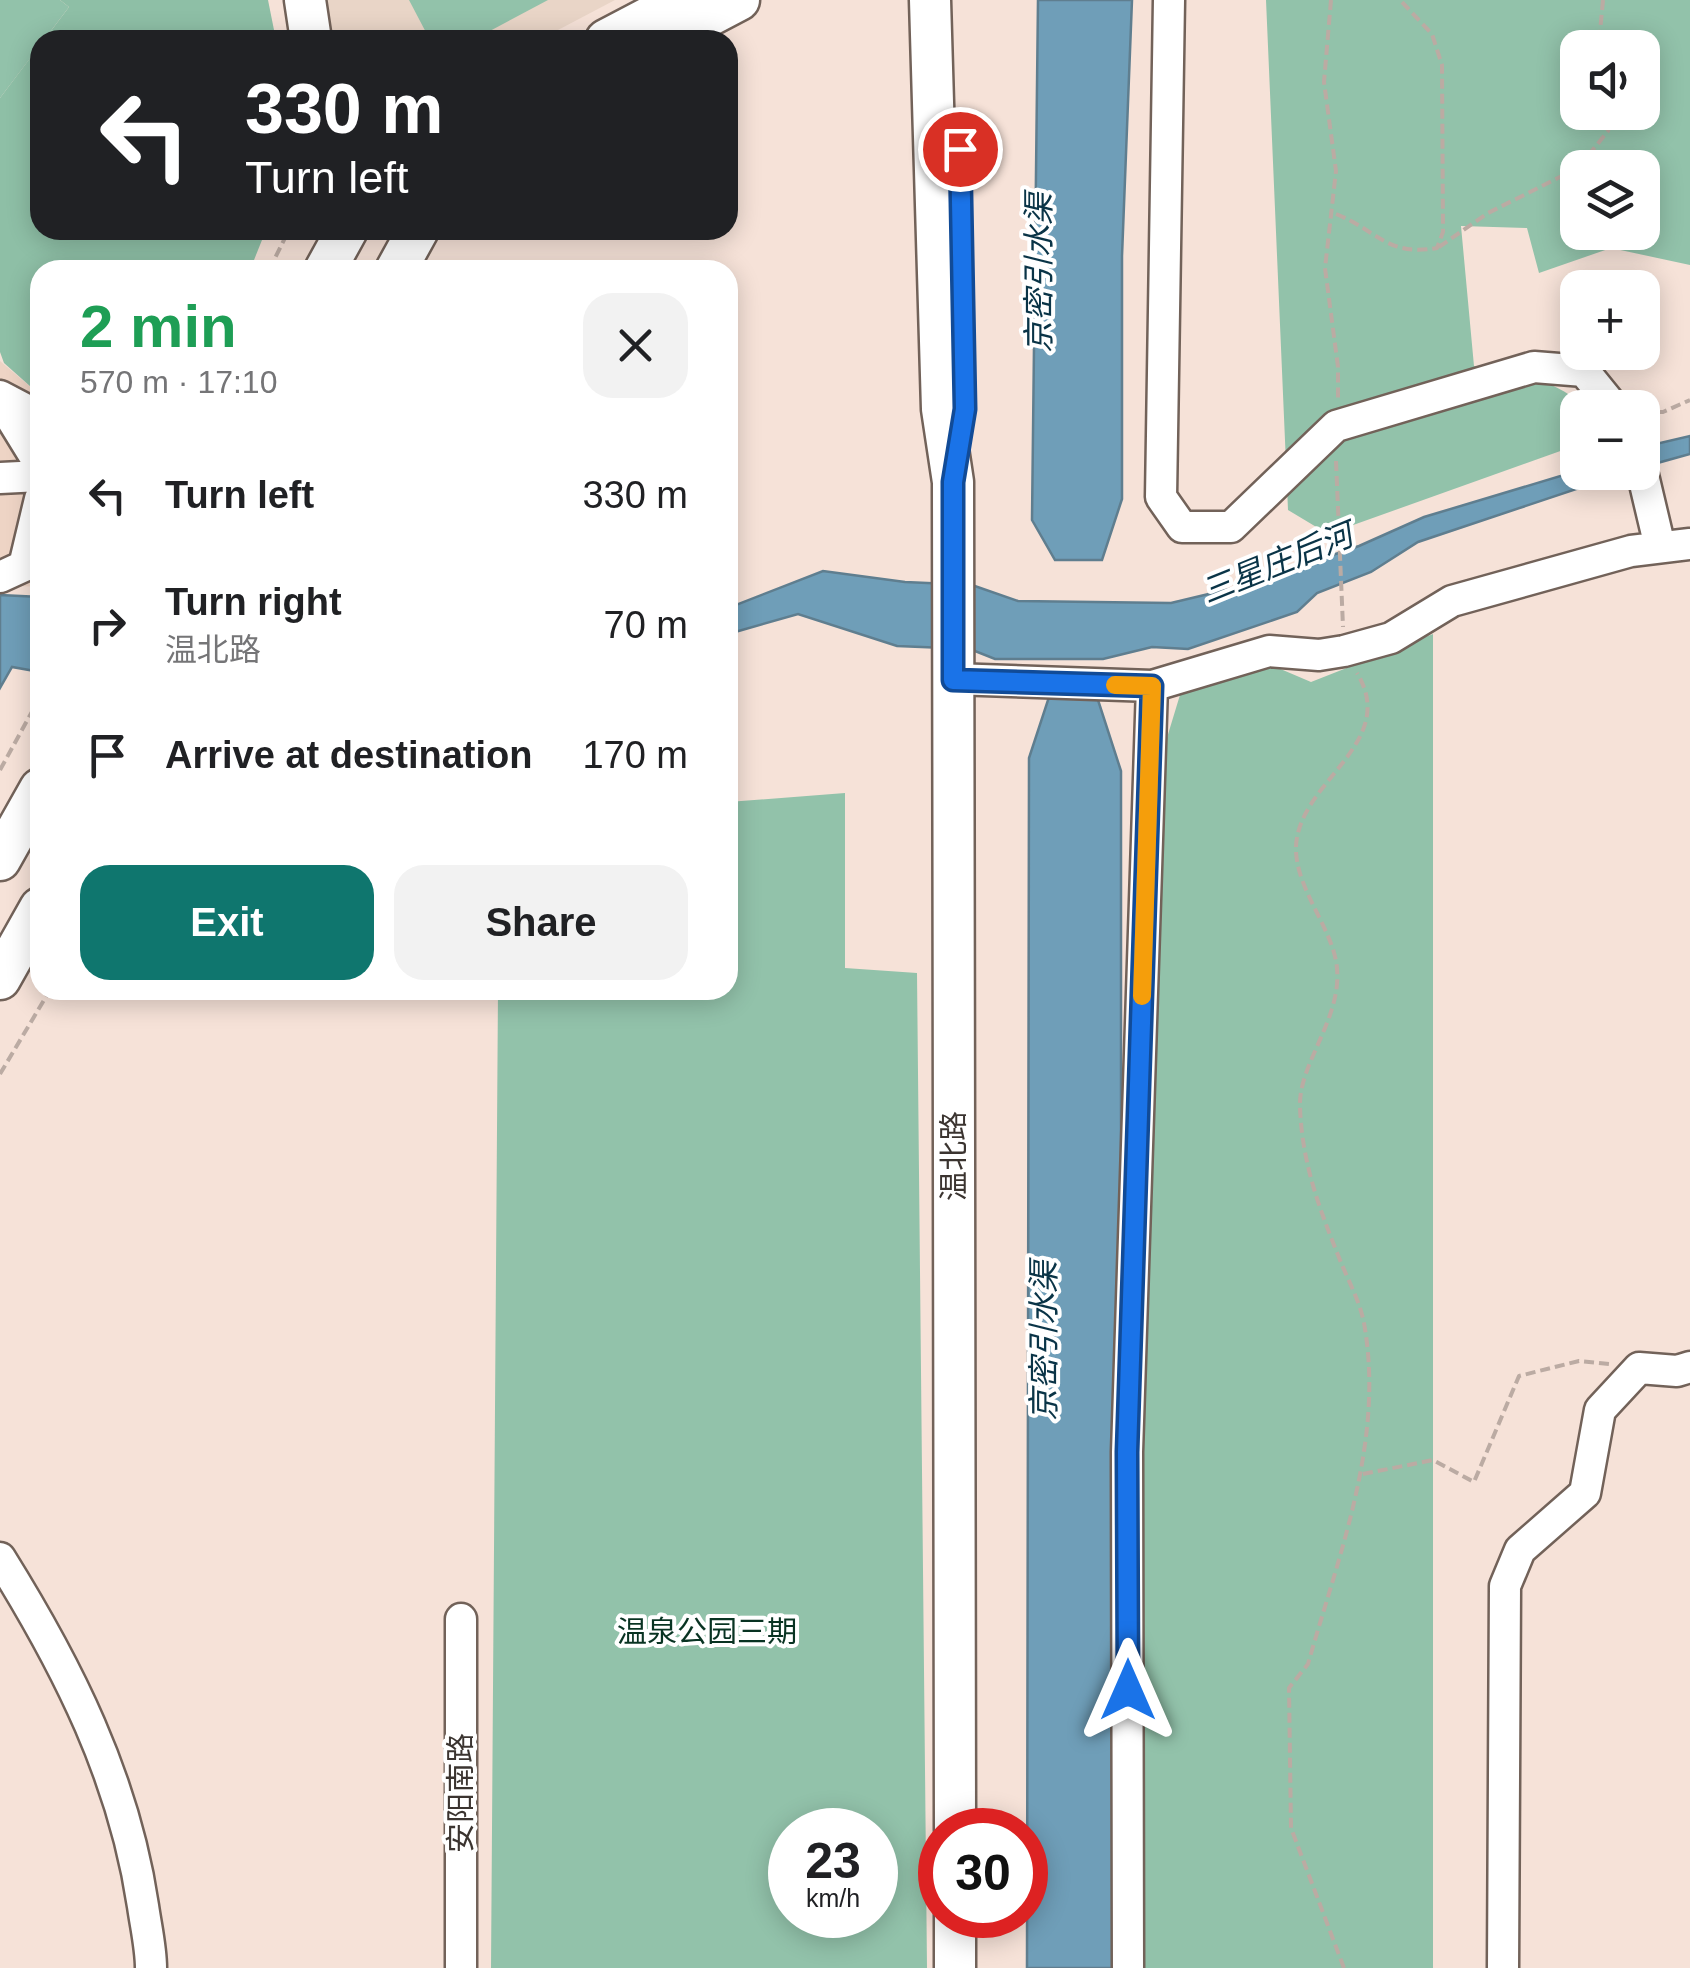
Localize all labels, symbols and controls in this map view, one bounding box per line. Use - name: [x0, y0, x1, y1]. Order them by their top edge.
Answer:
- map controls: [1560, 30, 1660, 490]
- button: sound: [1560, 30, 1660, 130]
- icon: left: [80, 70, 210, 200]
- text: 330 m: [245, 70, 443, 148]
- pin: [918, 107, 1003, 192]
- icon: arrive: [933, 122, 988, 177]
- button: layers: [1560, 150, 1660, 250]
- text: Turn left: [245, 152, 408, 203]
- water label: 京密引水渠: [1021, 189, 1057, 353]
- button: +: [1560, 270, 1660, 370]
- text: 2 min: [80, 293, 237, 360]
- button: close: [583, 293, 688, 398]
- text: 570 m · 17:10: [80, 364, 277, 400]
- button: −: [1560, 390, 1660, 490]
- icon: left: [80, 468, 135, 523]
- text: Turn left: [165, 474, 314, 516]
- text: 330 m: [582, 474, 688, 516]
- water label: 三星庄后河: [1196, 514, 1363, 610]
- text: Turn right: [165, 581, 342, 623]
- icon: right: [80, 598, 135, 653]
- text: 70 m: [604, 604, 688, 646]
- text: 温北路: [165, 632, 261, 668]
- icon: arrive: [80, 728, 135, 783]
- text: Arrive at destination: [165, 734, 532, 776]
- text: 170 m: [582, 734, 688, 776]
- button: Exit: [80, 865, 374, 980]
- button: Share: [394, 865, 688, 980]
- street label: 温北路: [937, 1111, 970, 1201]
- water label: 京密引水渠: [1026, 1257, 1062, 1421]
- park label: 温泉公园三期: [617, 1615, 797, 1648]
- position arrow: [1076, 1638, 1180, 1742]
- street label: 安阳南路: [444, 1733, 477, 1853]
- speed limit sign: 30: [918, 1808, 1048, 1938]
- text: 23: [805, 1833, 861, 1889]
- text: km/h: [806, 1884, 860, 1912]

